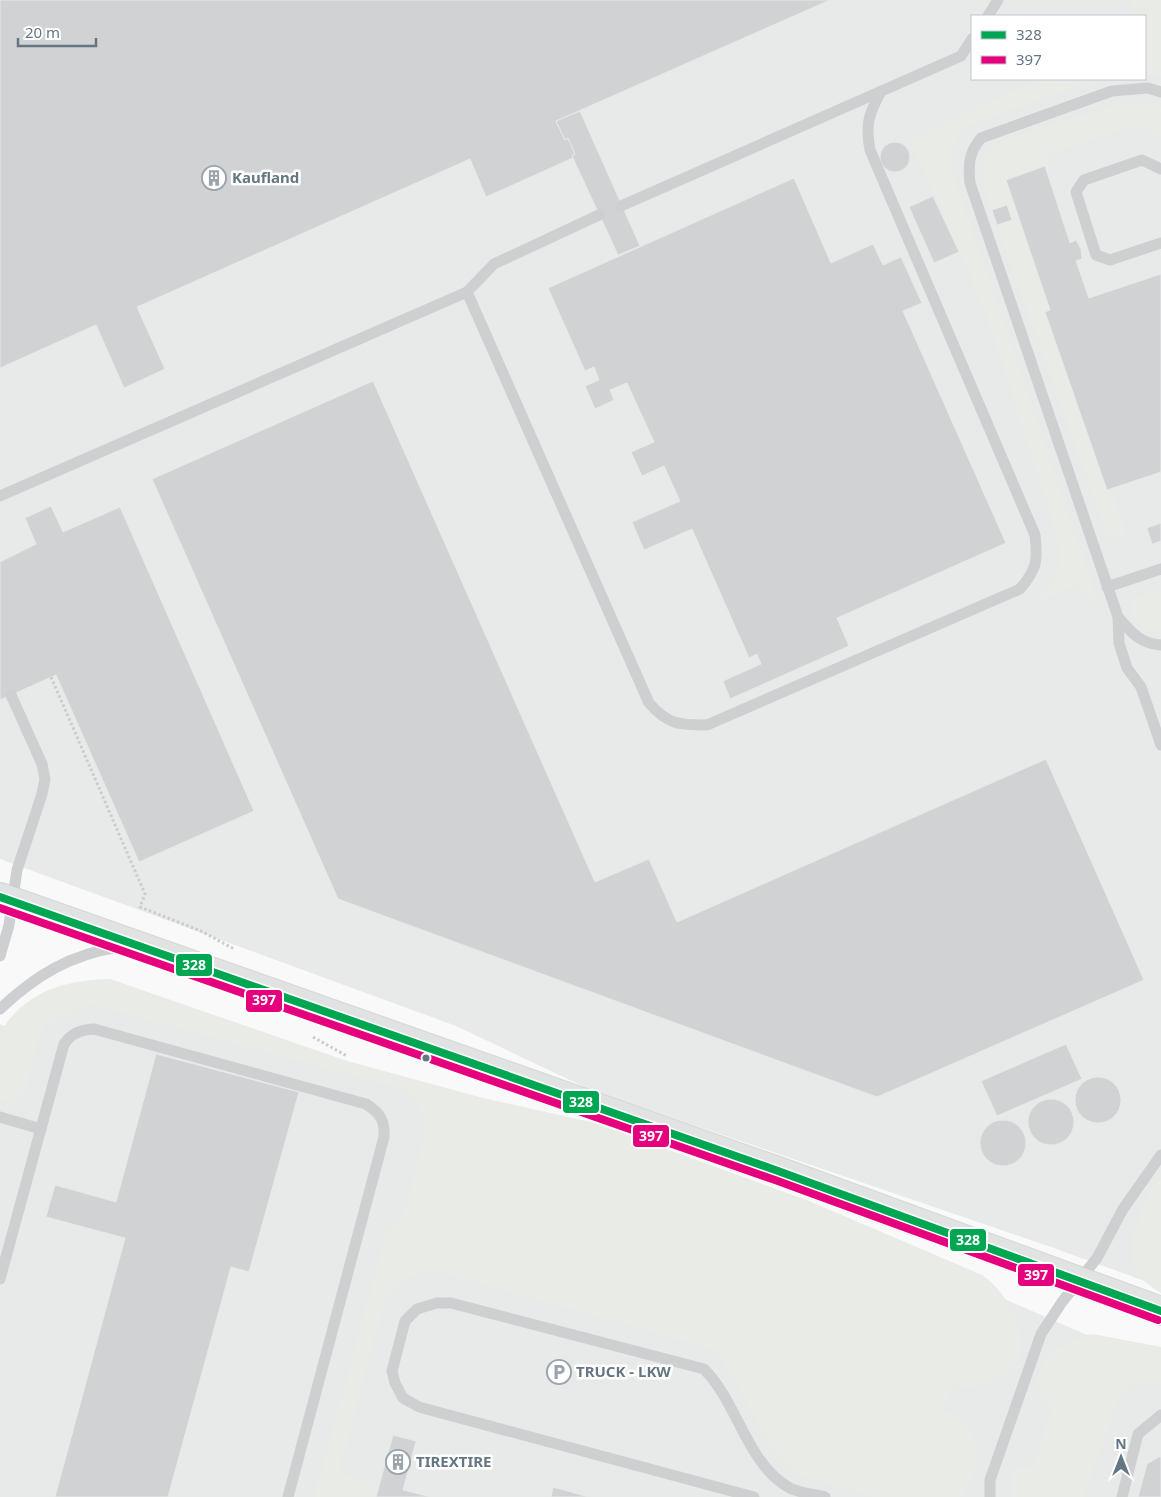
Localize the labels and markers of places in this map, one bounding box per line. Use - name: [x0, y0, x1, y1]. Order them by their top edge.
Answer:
- building icon: Kaufland: [201, 165, 227, 191]
- place label: Kaufland: [232, 167, 299, 187]
- unlabelled marker: [421, 1053, 431, 1063]
- parking icon: TRUCK - LKW: [546, 1359, 572, 1385]
- place label: TRUCK - LKW: [576, 1361, 671, 1381]
- building icon: TIREXTIRE: [385, 1449, 411, 1475]
- place label: TIREXTIRE: [416, 1451, 492, 1471]

